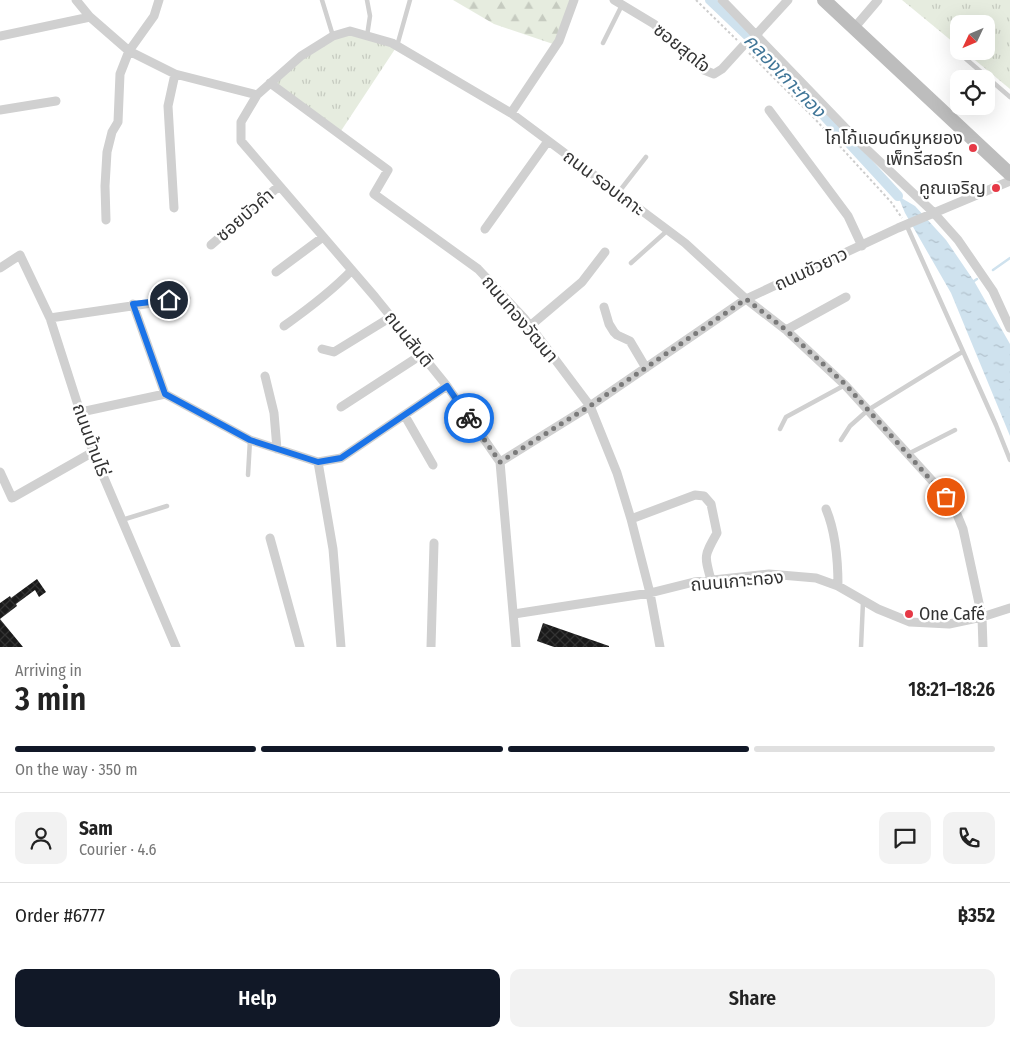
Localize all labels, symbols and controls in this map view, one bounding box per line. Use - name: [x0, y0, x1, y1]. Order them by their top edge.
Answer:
- north arrow: [950, 15, 995, 60]
- map controls: [950, 15, 995, 115]
- street label: ซอยสุดใจ: [649, 18, 715, 78]
- water label: คลองเกาะทอง: [739, 29, 831, 123]
- button: locate: [950, 70, 995, 115]
- place label: โกโก้แอนด์หมูหยอง เพ็ทรีสอร์ท: [825, 127, 963, 170]
- marker: โกโก้แอนด์หมูหยอง เพ็ทรีสอร์ท: [967, 142, 979, 154]
- street label: ถนน รอบเกาะ: [559, 145, 649, 221]
- place label: คูณเจริญ: [919, 177, 986, 200]
- marker: คูณเจริญ: [990, 182, 1002, 194]
- street label: ซอยบัวคำ: [212, 184, 278, 246]
- street label: ถนนขัวยาว: [771, 242, 851, 296]
- street label: ถนนทองวัฒนา: [477, 271, 563, 367]
- pin: [148, 279, 190, 321]
- icon: home: [155, 286, 183, 314]
- street label: ถนนสันติ: [380, 307, 438, 371]
- courier: [444, 393, 494, 443]
- street label: ถนนบ้านไร่: [68, 400, 114, 480]
- icon: bike: [455, 404, 483, 432]
- pin: [925, 476, 967, 518]
- icon: bag: [932, 483, 960, 511]
- street label: ถนนเกาะทอง: [690, 566, 784, 596]
- place label: One Café: [919, 603, 985, 625]
- marker: One Café: [903, 608, 915, 620]
- text: Arriving in: [15, 661, 82, 680]
- text: 18:21–18:26: [908, 678, 995, 701]
- text: 3 min: [15, 680, 86, 718]
- text: On the way · 350 m: [15, 760, 137, 779]
- button: person: [15, 812, 67, 864]
- button: chat: [879, 812, 931, 864]
- button: phone: [943, 812, 995, 864]
- text: Sam: [79, 817, 113, 840]
- text: Courier · 4.6: [79, 840, 157, 859]
- text: Order #6777: [15, 904, 105, 927]
- text: ฿352: [958, 904, 995, 927]
- button: Help: [15, 969, 500, 1027]
- button: Share: [510, 969, 995, 1027]

